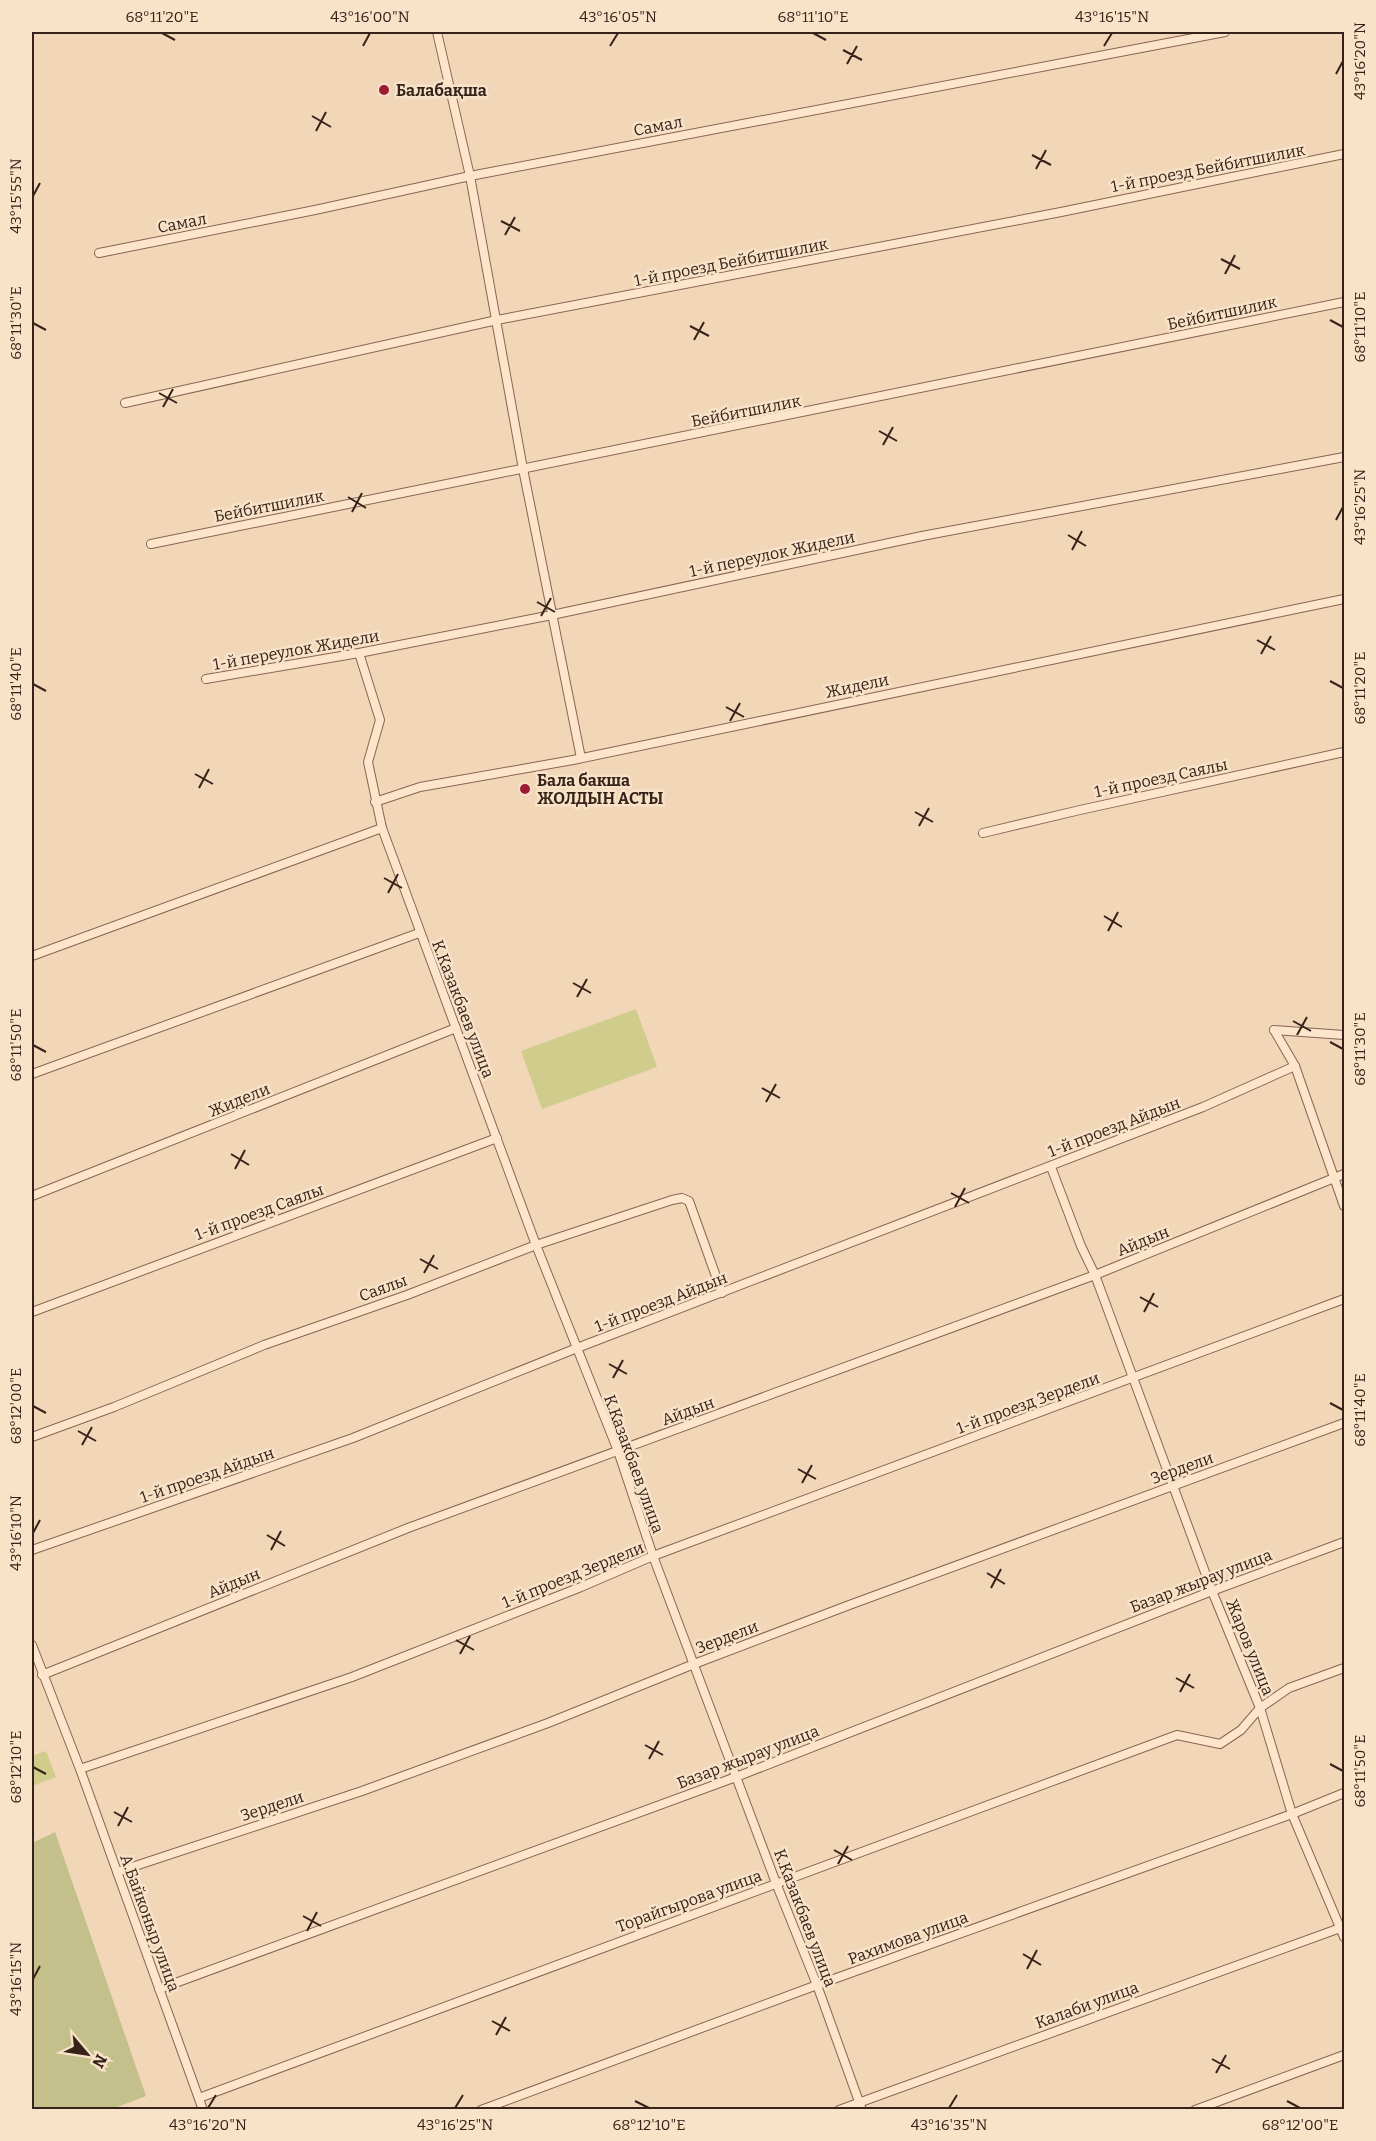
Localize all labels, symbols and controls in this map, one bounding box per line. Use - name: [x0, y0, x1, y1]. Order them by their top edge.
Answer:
- text: 68°11'20"E: [125, 8, 199, 26]
- text: 43°16'00"N: [330, 8, 410, 26]
- text: 43°16'05"N: [579, 8, 657, 26]
- text: 68°11'10"E: [778, 8, 848, 26]
- text: 43°16'15"N: [1075, 8, 1149, 26]
- text: 43°16'20"N: [1351, 22, 1369, 100]
- place label: Балабақша: [396, 81, 487, 100]
- marker: Балабақша: [377, 83, 391, 97]
- street label: Самал: [632, 112, 684, 140]
- street label: 1-й проезд Бейбитшилик: [1109, 140, 1307, 196]
- text: 43°15'55"N: [7, 158, 25, 234]
- street label: Самал: [156, 209, 208, 237]
- street label: 1-й проезд Бейбитшилик: [632, 234, 830, 290]
- text: 68°11'30"E: [7, 286, 25, 360]
- street label: Бейбитшилик: [1166, 292, 1279, 334]
- text: 68°11'10"E: [1351, 292, 1369, 362]
- street label: Бейбитшилик: [690, 391, 803, 431]
- text: 43°16'25"N: [1351, 469, 1369, 545]
- street label: Бейбитшилик: [213, 486, 326, 526]
- street label: 1-й переулок Жидели: [688, 527, 856, 581]
- street label: 1-й переулок Жидели: [211, 626, 381, 674]
- text: 68°11'40"E: [7, 647, 25, 721]
- text: 68°11'20"E: [1351, 651, 1369, 725]
- street label: Жидели: [823, 670, 891, 702]
- street label: 1-й проезд Саялы: [1093, 755, 1230, 801]
- place label: Бала бакша ЖОЛДЫН АСТЫ: [537, 771, 663, 808]
- marker: Бала бакша ЖОЛДЫН АСТЫ: [518, 782, 532, 796]
- street label: К.Казакбаев улица: [428, 937, 498, 1081]
- text: 68°11'50"E: [7, 1009, 25, 1081]
- text: 68°11'30"E: [1351, 1012, 1369, 1086]
- street label: Жидели: [206, 1079, 272, 1121]
- street label: 1-й проезд Айдын: [1045, 1093, 1183, 1161]
- street label: 1-й проезд Саялы: [192, 1180, 326, 1244]
- street label: Айдын: [1114, 1222, 1172, 1260]
- street label: 1-й проезд Айдын: [592, 1268, 730, 1336]
- street label: Саялы: [356, 1270, 410, 1305]
- text: 68°12'00"E: [7, 1368, 25, 1444]
- street label: 1-й проезд Зердели: [954, 1368, 1102, 1438]
- text: 68°11'40"E: [1351, 1373, 1369, 1447]
- street label: К.Казакбаев улица: [600, 1392, 668, 1536]
- street label: Айдын: [659, 1393, 717, 1429]
- street label: 1-й проезд Айдын: [138, 1443, 276, 1507]
- street label: Зердели: [1148, 1448, 1216, 1488]
- text: 43°16'10"N: [7, 1495, 25, 1571]
- street label: 1-й проезд Зердели: [499, 1538, 647, 1612]
- street label: Базар жырау улица: [1127, 1545, 1275, 1617]
- street label: Айдын: [205, 1564, 263, 1602]
- street label: Жаров улица: [1222, 1596, 1278, 1698]
- street label: Зердели: [693, 1616, 761, 1658]
- street label: Базар жырау улица: [674, 1721, 822, 1793]
- text: 68°12'10"E: [7, 1730, 25, 1804]
- text: 68°11'50"E: [1351, 1735, 1369, 1807]
- street label: Зердели: [238, 1787, 306, 1825]
- street label: К.Казакбаев улица: [770, 1846, 840, 1990]
- street label: А.Байконыр улица: [116, 1852, 184, 1995]
- street label: Торайгырова улица: [614, 1866, 765, 1936]
- street label: Рахимова улица: [845, 1907, 971, 1969]
- text: 43°16'15"N: [7, 1942, 25, 2016]
- street label: Калаби улица: [1033, 1977, 1141, 2032]
- north arrow: [57, 2024, 117, 2084]
- text: N: [88, 2051, 111, 2071]
- text: 43°16'20"N: [169, 2116, 247, 2134]
- text: 43°16'25"N: [417, 2116, 493, 2134]
- text: 68°12'10"E: [612, 2116, 686, 2134]
- text: 43°16'35"N: [911, 2116, 987, 2134]
- text: 68°12'00"E: [1262, 2116, 1338, 2134]

